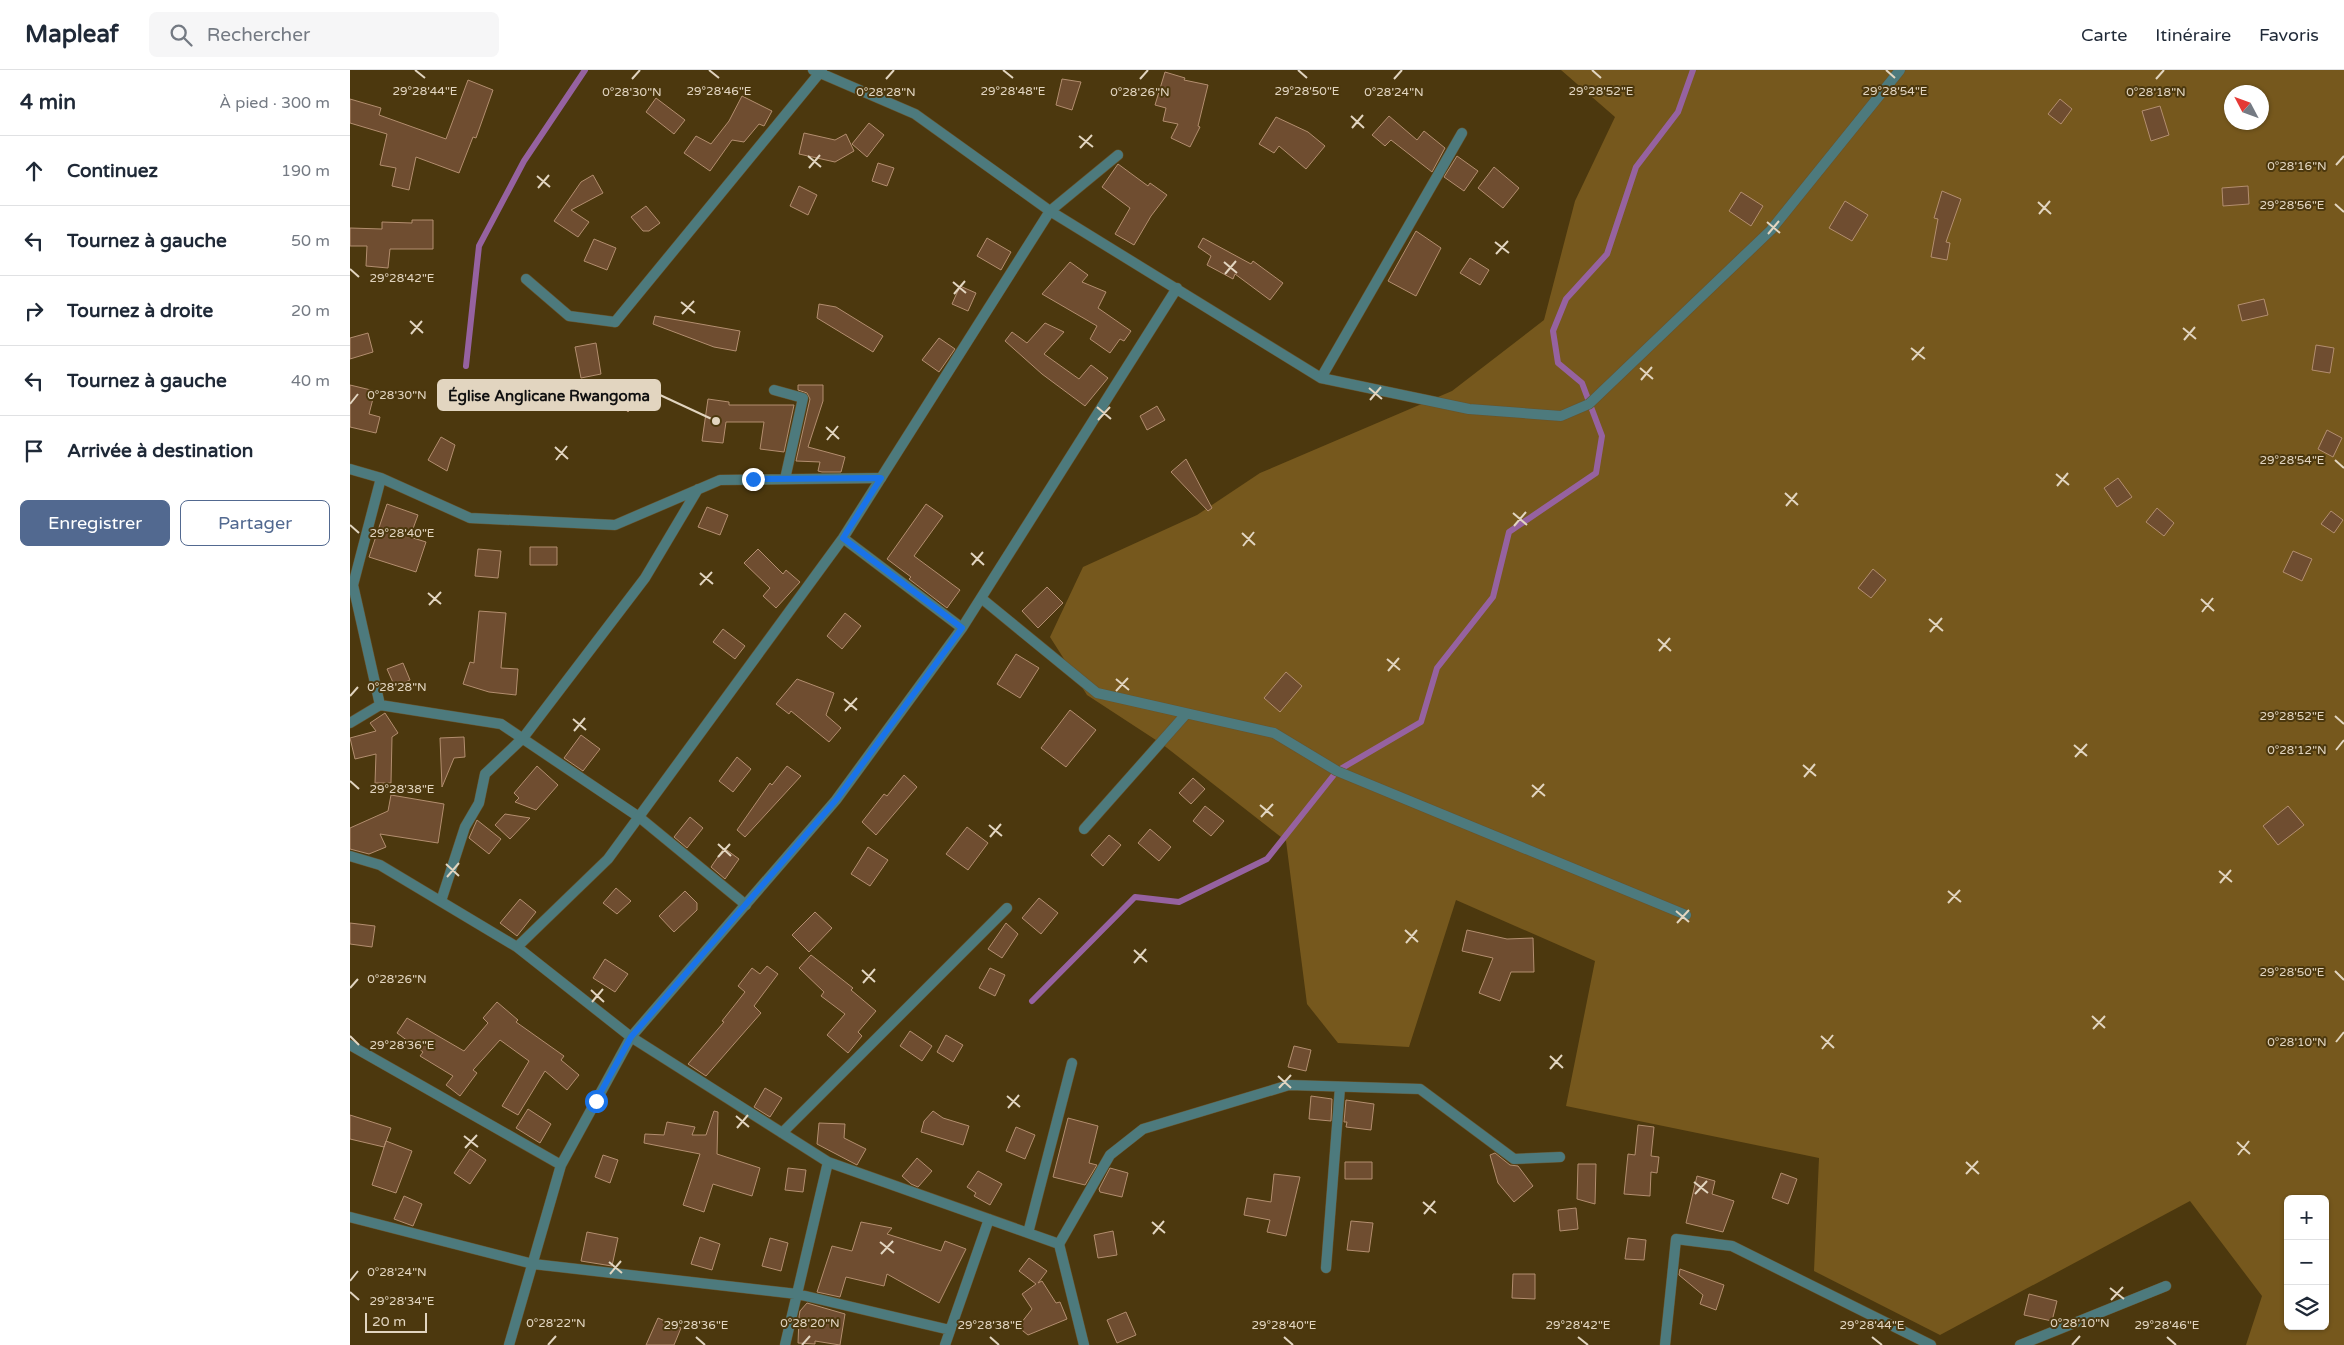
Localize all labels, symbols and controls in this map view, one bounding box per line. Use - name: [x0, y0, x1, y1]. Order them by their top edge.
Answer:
- search box: [149, 12, 499, 57]
- text: Mapleaf: [25, 20, 119, 49]
- icon: search: [167, 21, 195, 49]
- text: Rechercher: [207, 24, 310, 46]
- text: Carte: [2081, 24, 2127, 46]
- text: Itinéraire: [2155, 24, 2231, 46]
- text: Favoris: [2259, 24, 2319, 46]
- text: 29°28'44"E: [392, 84, 458, 98]
- text: 29°28'46"E: [686, 84, 752, 98]
- text: 29°28'48"E: [980, 84, 1046, 98]
- text: 29°28'50"E: [1274, 84, 1340, 98]
- text: 29°28'52"E: [1568, 84, 1634, 98]
- text: 29°28'54"E: [1862, 84, 1928, 98]
- text: 0°28'30"N: [602, 85, 662, 99]
- text: 0°28'28"N: [856, 85, 916, 99]
- text: 0°28'26"N: [1110, 85, 1170, 99]
- text: 0°28'24"N: [1364, 85, 1424, 99]
- text: 0°28'18"N: [2126, 85, 2186, 99]
- north arrow: [2224, 85, 2269, 130]
- text: 4 min: [20, 90, 76, 115]
- text: À pied · 300 m: [219, 93, 330, 113]
- icon: ahead: [20, 157, 48, 185]
- text: 0°28'16"N: [2267, 159, 2327, 173]
- text: Continuez: [67, 160, 158, 182]
- text: 190 m: [281, 161, 330, 181]
- text: 29°28'56"E: [2259, 198, 2325, 212]
- icon: left: [20, 227, 48, 255]
- text: Tournez à gauche: [67, 230, 227, 252]
- text: 50 m: [291, 231, 330, 251]
- text: 29°28'42"E: [369, 271, 435, 285]
- icon: right: [20, 297, 48, 325]
- text: Tournez à droite: [67, 300, 213, 322]
- text: 20 m: [291, 301, 330, 321]
- icon: left: [20, 367, 48, 395]
- text: Tournez à gauche: [67, 370, 227, 392]
- text: 40 m: [291, 371, 330, 391]
- callout: Église Anglicane Rwangoma: [438, 380, 660, 410]
- text: Église Anglicane Rwangoma: [448, 386, 650, 406]
- text: 0°28'30"N: [367, 388, 427, 402]
- icon: arrive: [20, 437, 48, 465]
- text: Arrivée à destination: [67, 440, 253, 462]
- text: 29°28'54"E: [2259, 453, 2325, 467]
- route end: [742, 468, 765, 491]
- button: Enregistrer: [20, 500, 170, 546]
- button: Partager: [180, 500, 330, 546]
- text: 29°28'40"E: [369, 526, 435, 540]
- text: 0°28'28"N: [367, 680, 427, 694]
- text: 29°28'52"E: [2259, 709, 2325, 723]
- text: 0°28'12"N: [2267, 743, 2327, 757]
- text: 29°28'38"E: [369, 782, 435, 796]
- text: 29°28'50"E: [2259, 965, 2325, 979]
- text: 0°28'26"N: [367, 972, 427, 986]
- text: 0°28'10"N: [2267, 1035, 2327, 1049]
- text: 29°28'36"E: [369, 1038, 435, 1052]
- route start: [585, 1090, 608, 1113]
- map controls: [2284, 1195, 2329, 1330]
- button: +: [2284, 1195, 2329, 1240]
- button: −: [2284, 1240, 2329, 1285]
- text: 0°28'24"N: [367, 1265, 427, 1279]
- button: layers: [2284, 1285, 2329, 1330]
- text: 29°28'34"E: [369, 1294, 435, 1308]
- scale bar: [365, 1310, 428, 1333]
- text: 20 m: [372, 1313, 406, 1330]
- text: 0°28'22"N: [526, 1316, 586, 1330]
- text: 0°28'20"N: [780, 1316, 840, 1330]
- text: 0°28'10"N: [2050, 1316, 2110, 1330]
- text: 29°28'36"E: [663, 1318, 729, 1332]
- text: 29°28'38"E: [957, 1318, 1023, 1332]
- text: 29°28'40"E: [1251, 1318, 1317, 1332]
- text: 29°28'42"E: [1545, 1318, 1611, 1332]
- text: 29°28'44"E: [1839, 1318, 1905, 1332]
- text: 29°28'46"E: [2134, 1318, 2200, 1332]

